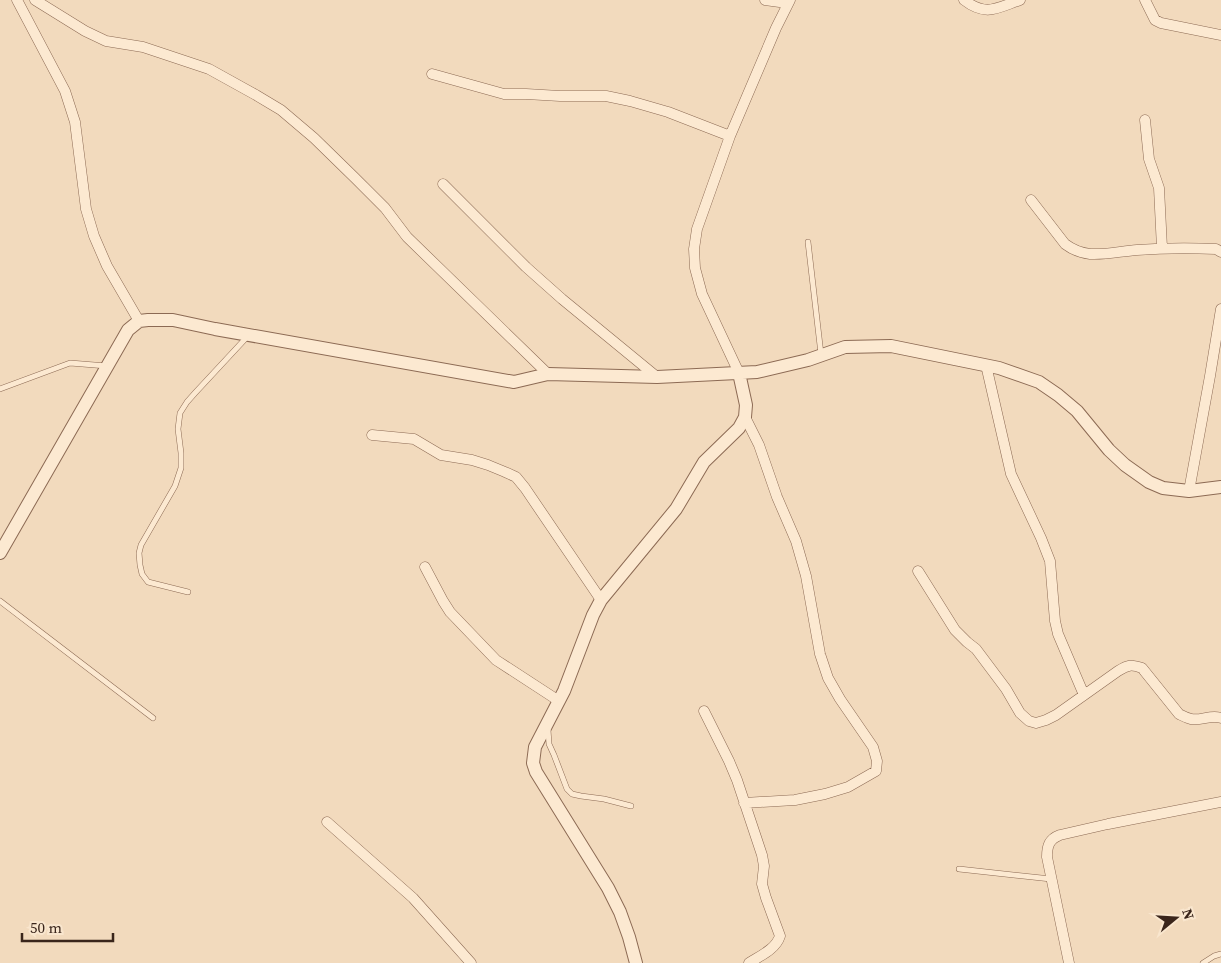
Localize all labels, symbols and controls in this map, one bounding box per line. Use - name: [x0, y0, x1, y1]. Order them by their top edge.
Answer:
- north arrow: [1151, 893, 1201, 943]
- text: N: [1177, 906, 1199, 922]
- scale bar: [22, 910, 114, 942]
- text: 50 m: [30, 917, 62, 938]

